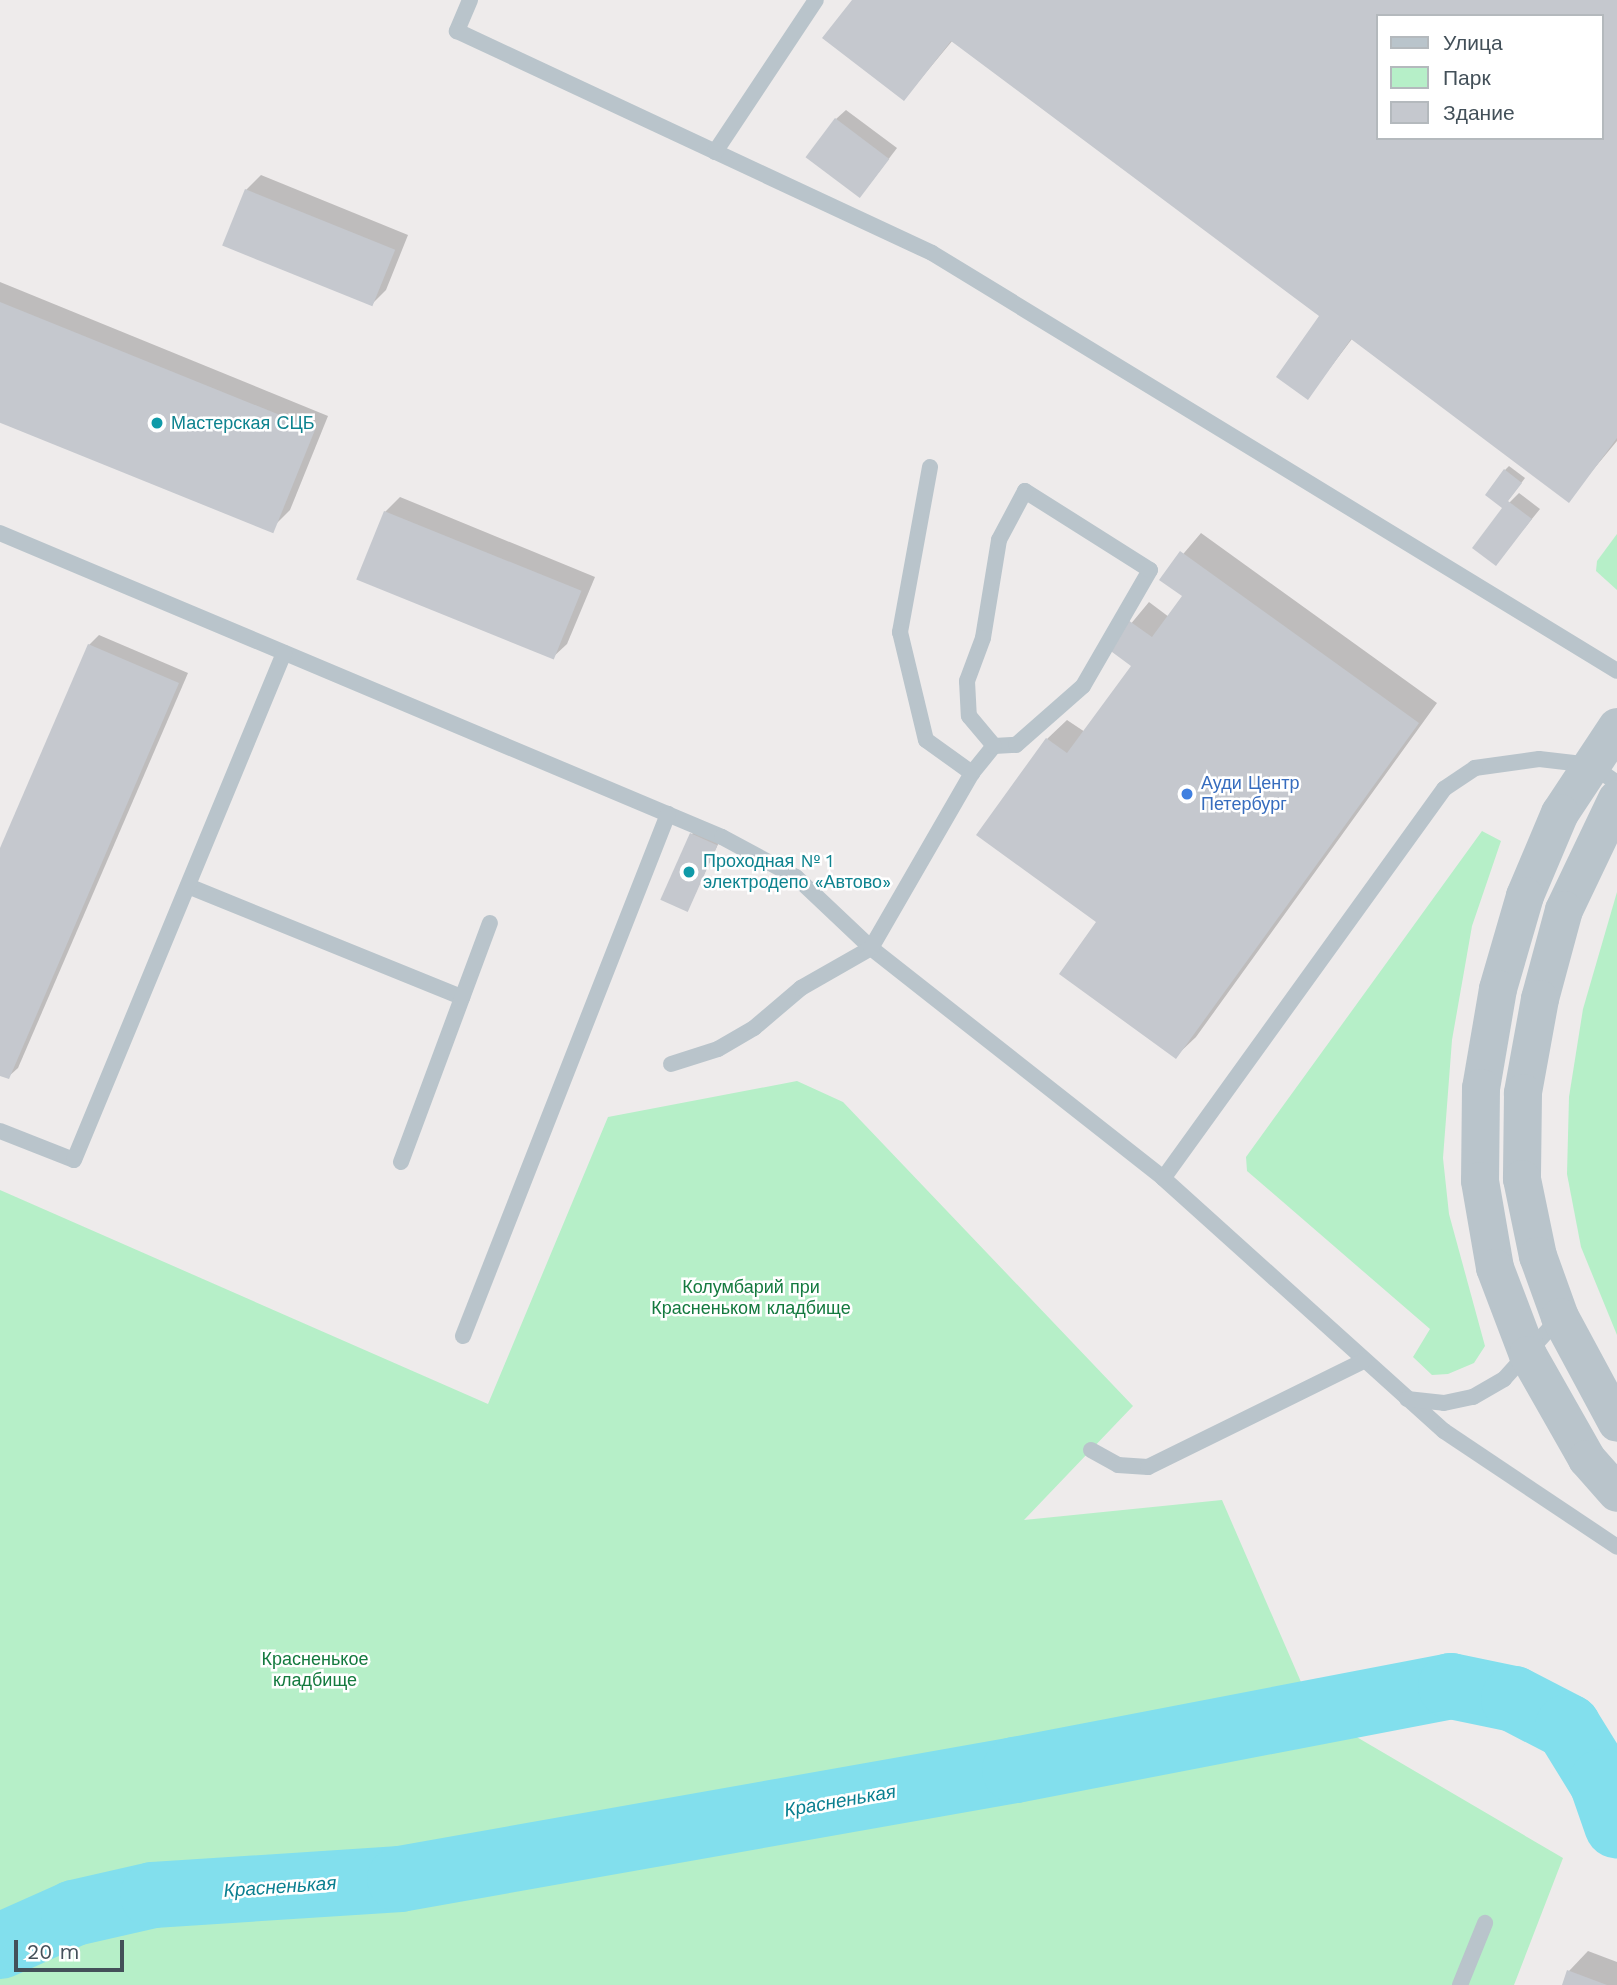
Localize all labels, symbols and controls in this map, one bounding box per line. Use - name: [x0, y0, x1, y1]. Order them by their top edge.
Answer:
- legend: [1376, 14, 1603, 140]
- text: Улица: [1443, 30, 1503, 55]
- text: Парк: [1443, 65, 1491, 90]
- text: Здание: [1443, 100, 1515, 125]
- place label: Мастерская СЦБ: [171, 412, 315, 434]
- marker: Мастерская СЦБ: [149, 415, 165, 431]
- place label: Ауди Центр Петербург: [1201, 773, 1299, 816]
- marker: Ауди Центр Петербург: [1179, 786, 1195, 802]
- place label: Проходная № 1 электродепо «Автово»: [703, 851, 891, 894]
- marker: Проходная № 1 электродепо «Автово»: [681, 864, 697, 880]
- park label: Колумбарий при Красненьком кладбище: [651, 1277, 851, 1320]
- park label: Красненькое кладбище: [262, 1649, 368, 1692]
- water label: Красненькая: [782, 1780, 898, 1822]
- water label: Красненькая: [223, 1872, 337, 1902]
- scale bar: [18, 1926, 128, 1970]
- text: 20 m: [27, 1939, 79, 1964]

